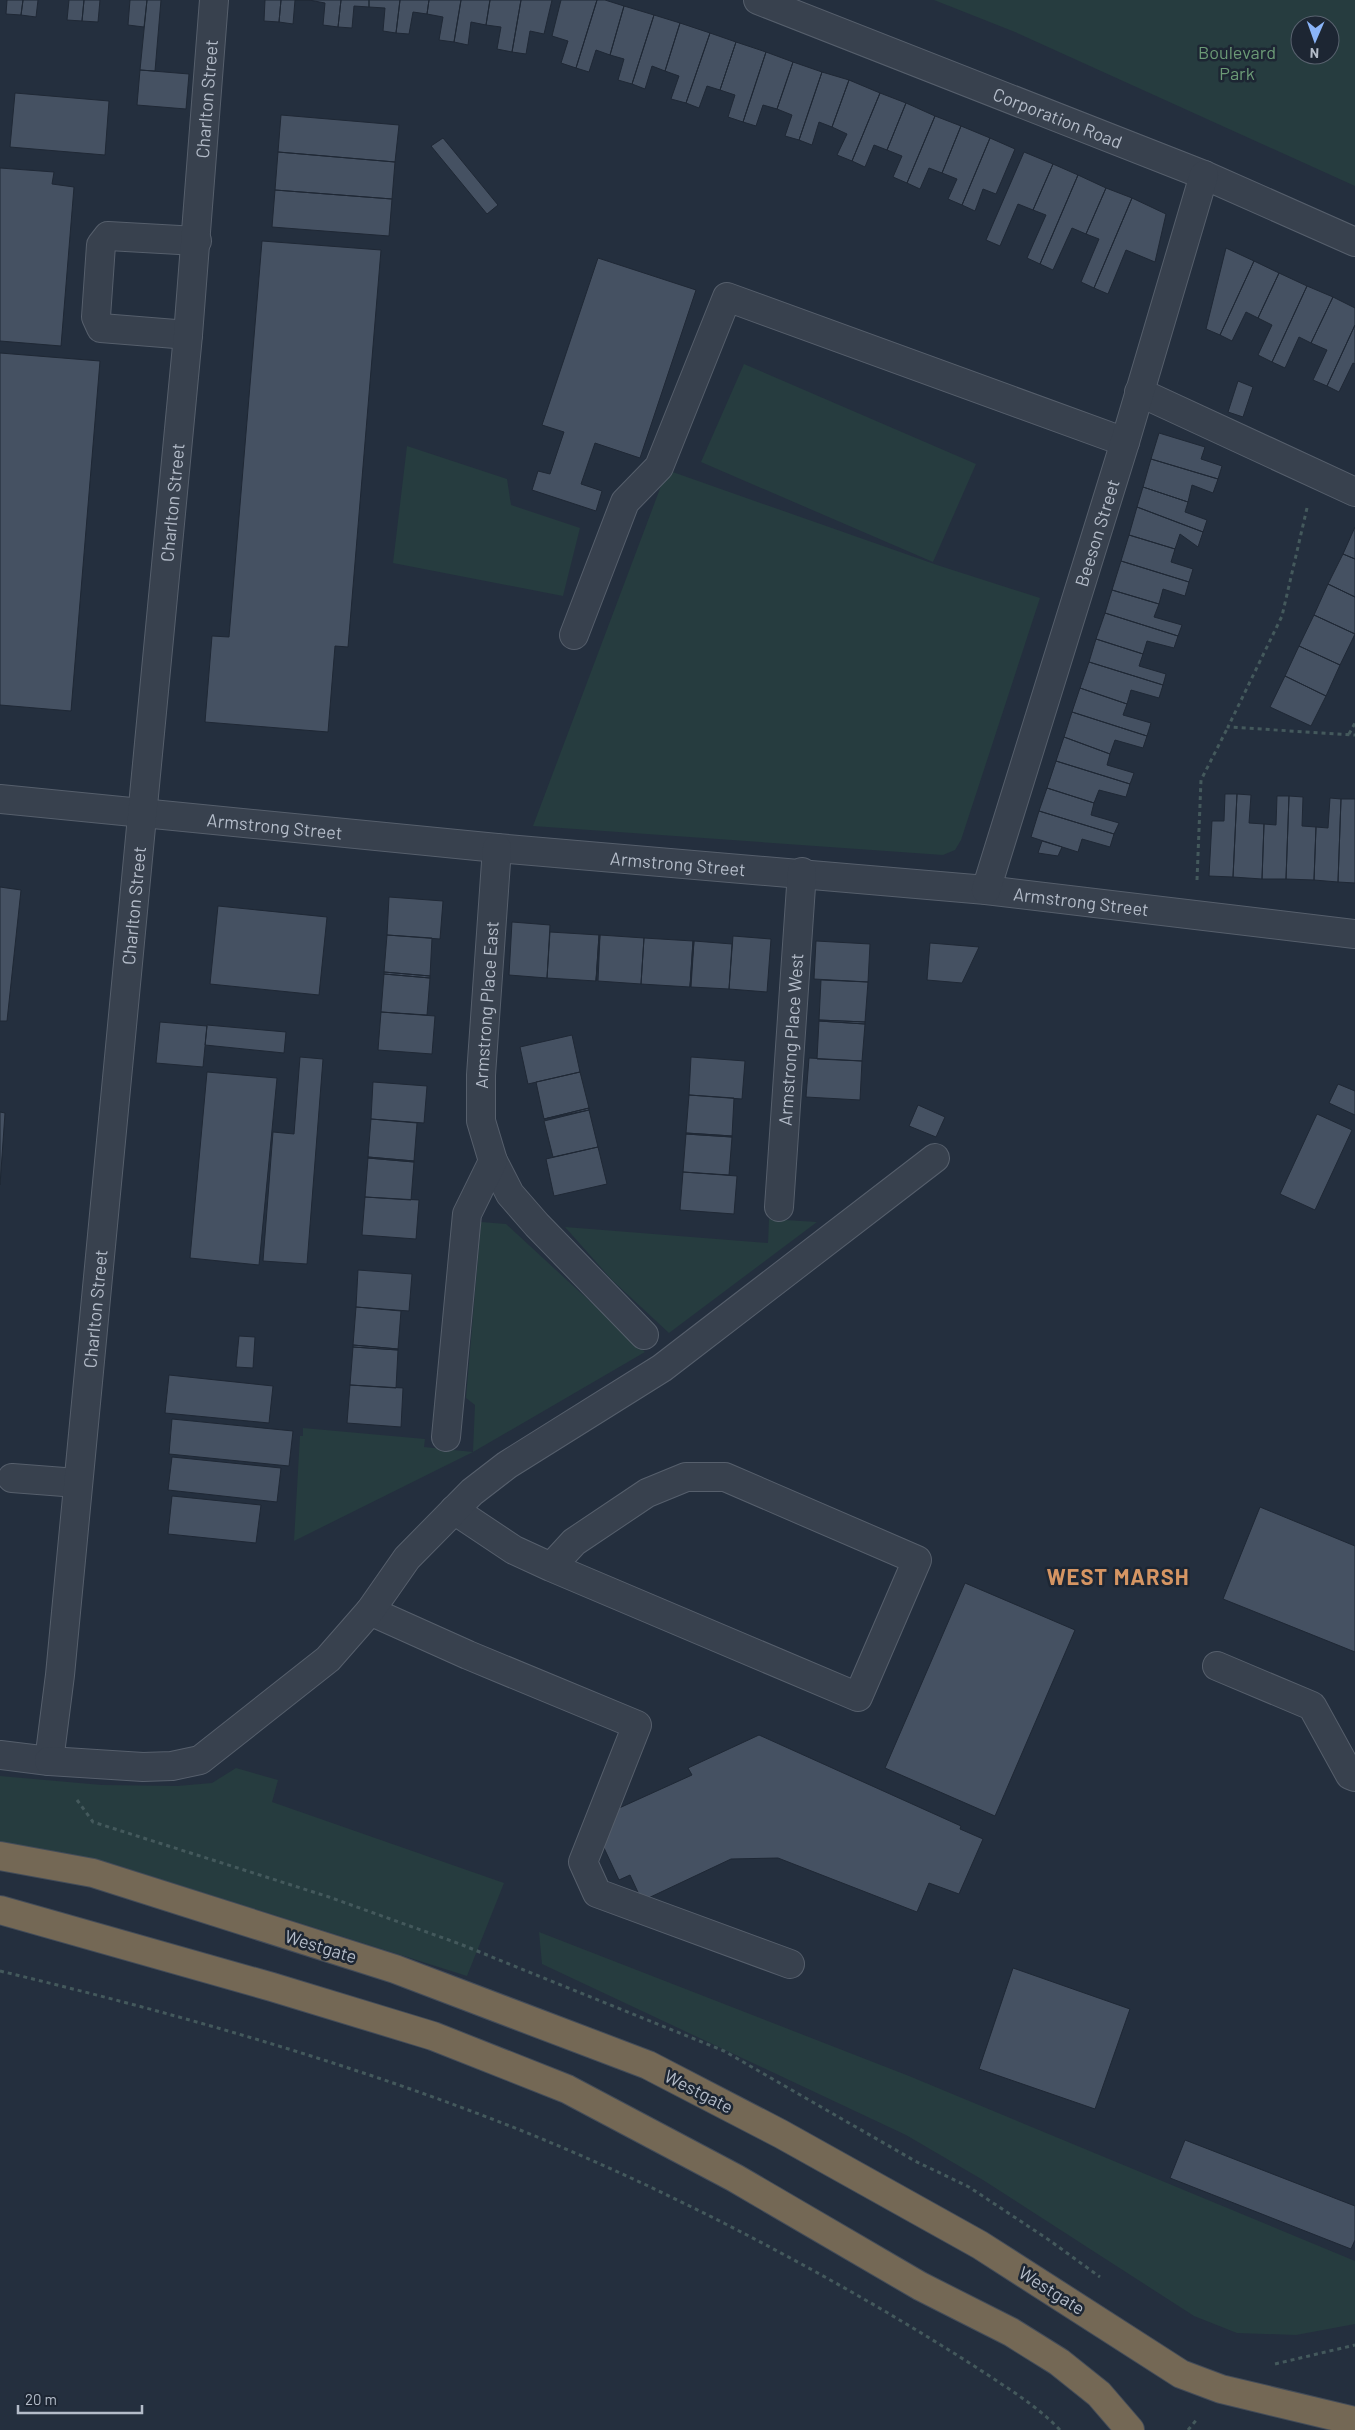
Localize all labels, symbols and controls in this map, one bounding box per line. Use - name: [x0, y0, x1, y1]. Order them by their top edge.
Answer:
- north arrow: [1290, 15, 1340, 65]
- street label: Charlton Street: [191, 39, 222, 159]
- park label: Boulevard Park: [1198, 41, 1276, 84]
- text: N: [1310, 45, 1319, 62]
- street label: Corporation Road: [990, 82, 1125, 153]
- street label: Charlton Street: [155, 442, 189, 563]
- street label: Beeson Street: [1070, 476, 1124, 589]
- street label: Armstrong Street: [206, 808, 343, 844]
- street label: Charlton Street: [117, 845, 150, 966]
- street label: Armstrong Street: [609, 847, 747, 880]
- street label: Armstrong Street: [1012, 882, 1150, 920]
- street label: Armstrong Place East: [470, 920, 503, 1089]
- street label: Armstrong Place West: [774, 952, 807, 1126]
- street label: Charlton Street: [78, 1248, 112, 1369]
- district label: WEST MARSH: [1046, 1563, 1190, 1589]
- street label: Westgate: [282, 1925, 360, 1967]
- street label: Westgate: [661, 2064, 737, 2118]
- street label: Westgate: [1015, 2261, 1089, 2319]
- scale bar: [18, 2382, 141, 2414]
- text: 20 m: [25, 2390, 57, 2408]

